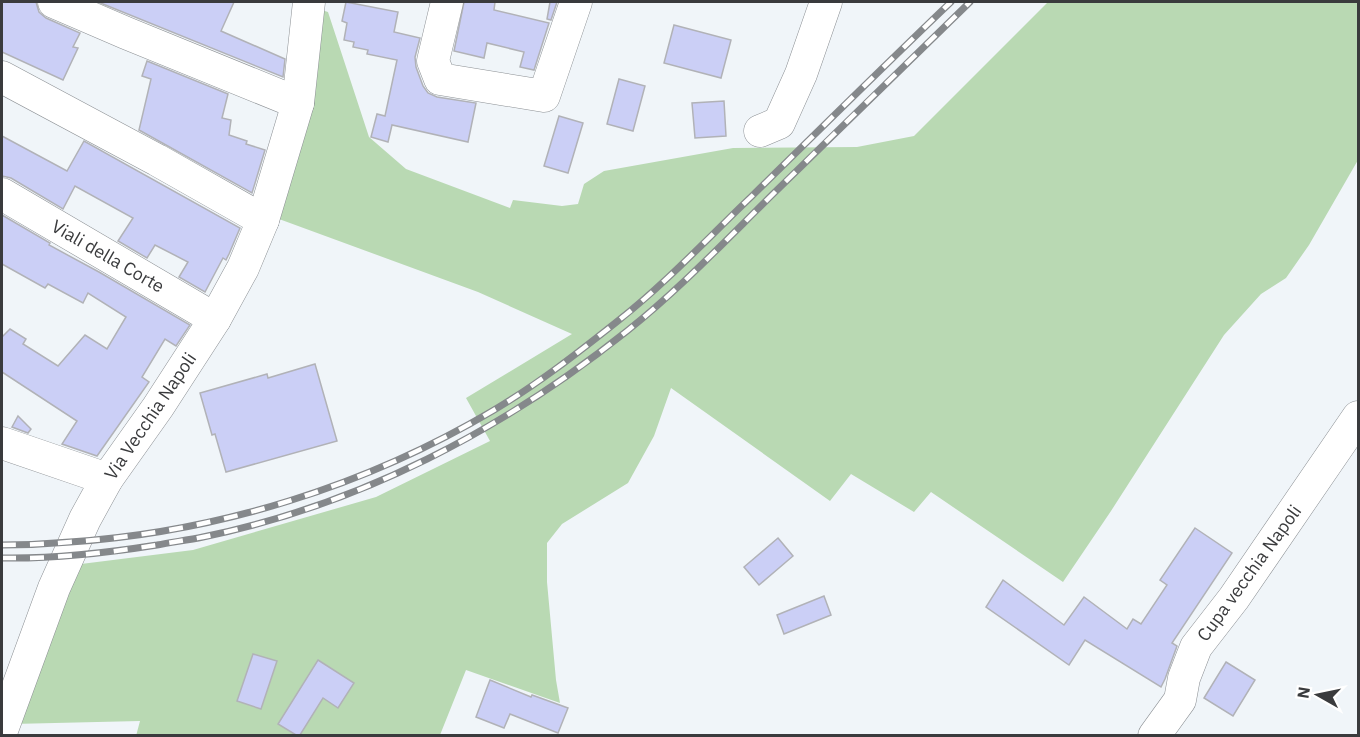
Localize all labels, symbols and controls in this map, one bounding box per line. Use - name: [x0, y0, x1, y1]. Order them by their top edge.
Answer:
- street label: Viali della Corte: [47, 214, 169, 298]
- street label: Via Vecchia Napoli: [99, 348, 201, 484]
- street label: Cupa vecchia Napoli: [1192, 500, 1306, 646]
- north arrow: [1288, 665, 1348, 725]
- text: N: [1292, 685, 1314, 700]

